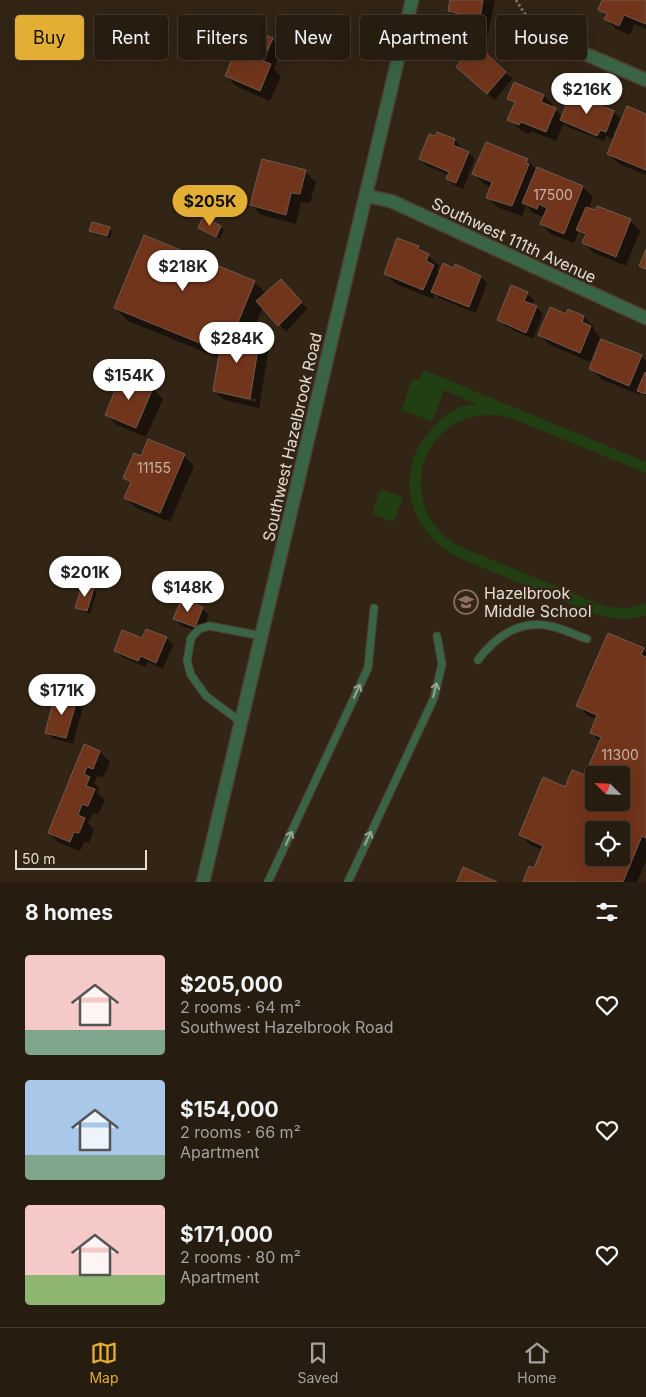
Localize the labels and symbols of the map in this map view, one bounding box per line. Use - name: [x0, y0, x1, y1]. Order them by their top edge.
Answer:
- pin: $216K: [552, 72, 622, 115]
- pin: $205K: [175, 184, 245, 227]
- house number: 17500: [533, 186, 573, 203]
- street label: Southwest 111th Avenue: [428, 193, 600, 287]
- pin: $218K: [148, 250, 218, 292]
- pin: $284K: [202, 322, 272, 364]
- street label: Southwest Hazelbrook Road: [258, 331, 326, 543]
- pin: $154K: [94, 358, 164, 401]
- house number: 11155: [137, 459, 171, 476]
- pin: $201K: [50, 556, 120, 598]
- pin: $148K: [153, 570, 223, 613]
- place label: Hazelbrook Middle School: [484, 583, 592, 621]
- school or university icon: Hazelbrook Middle School: [453, 589, 479, 615]
- pin: $171K: [27, 674, 97, 716]
- one-way arrow: [353, 683, 363, 698]
- one-way arrow: [431, 683, 441, 699]
- house number: 11300: [601, 746, 639, 763]
- north arrow: [585, 766, 630, 811]
- one-way arrow: [284, 831, 294, 846]
- one-way arrow: [364, 831, 373, 846]
- scale bar: [15, 847, 148, 870]

